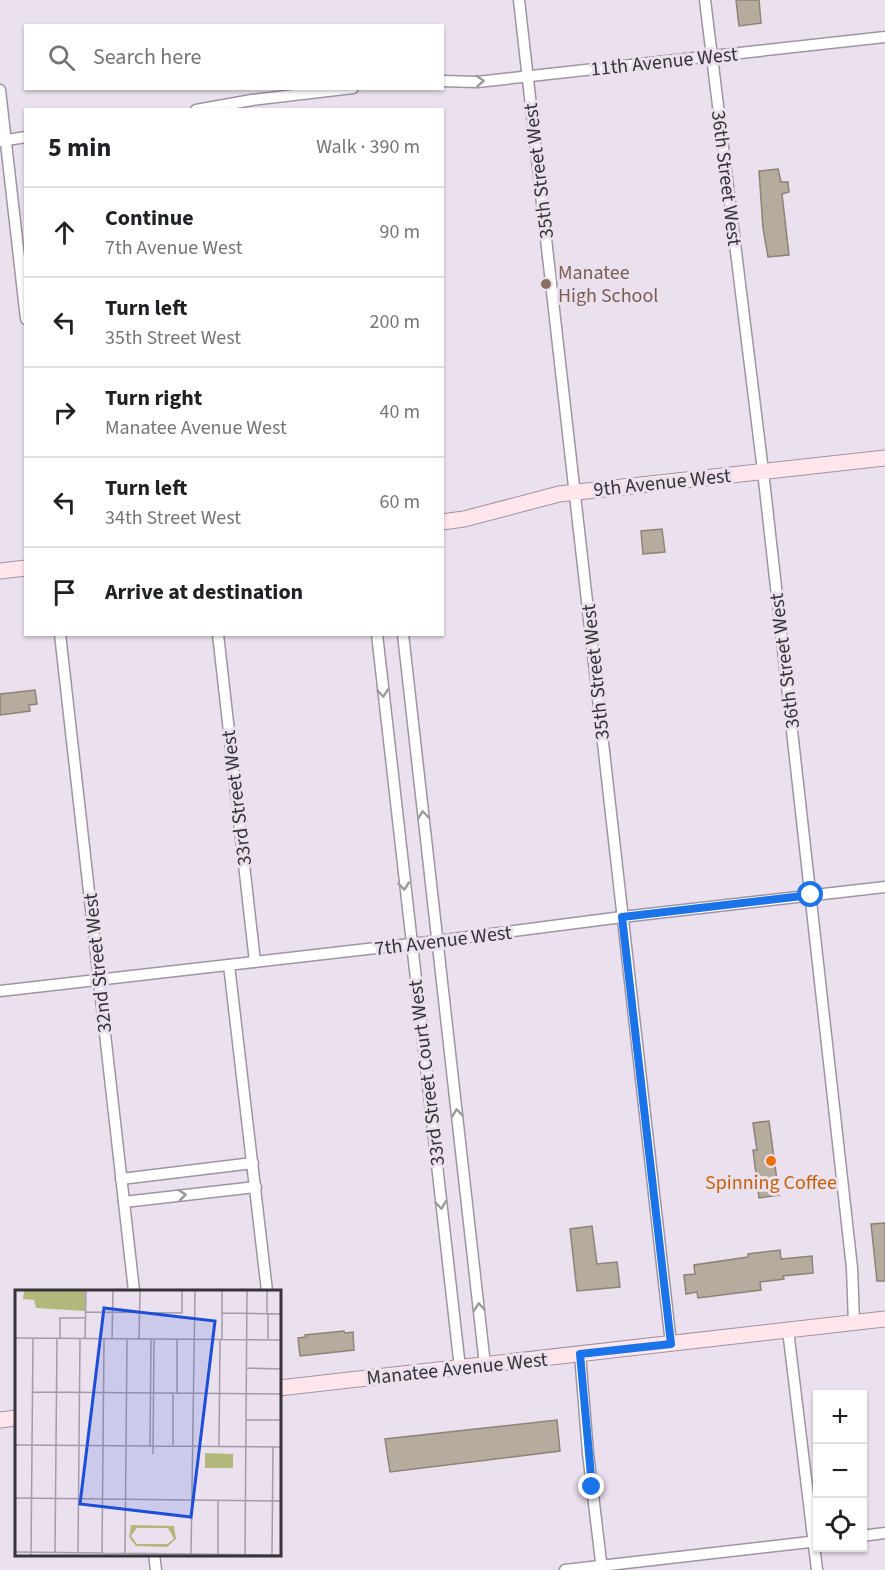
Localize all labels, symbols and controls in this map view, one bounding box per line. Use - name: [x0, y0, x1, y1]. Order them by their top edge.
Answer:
- search box: [24, 24, 444, 90]
- street label: 11th Avenue West: [589, 40, 739, 84]
- icon: search: [45, 41, 78, 74]
- text: Search here: [93, 41, 201, 73]
- one-way arrow: [475, 75, 484, 88]
- street label: 35th Street West: [517, 101, 561, 240]
- street label: 36th Street West: [704, 109, 748, 248]
- text: 5 min: [48, 129, 111, 166]
- text: Walk · 390 m: [316, 133, 420, 161]
- text: Continue: [105, 202, 194, 234]
- icon: ahead: [48, 216, 81, 249]
- text: 90 m: [380, 218, 420, 246]
- text: 7th Avenue West: [105, 234, 243, 262]
- place label: Manatee High School: [558, 259, 658, 310]
- marker: Manatee High School: [539, 277, 553, 291]
- text: Turn left: [105, 292, 187, 324]
- icon: left: [48, 306, 81, 339]
- text: 200 m: [370, 308, 420, 336]
- text: 35th Street West: [105, 324, 241, 352]
- text: Turn right: [105, 382, 202, 414]
- icon: right: [48, 396, 81, 429]
- text: 40 m: [380, 398, 420, 426]
- text: Manatee Avenue West: [105, 414, 287, 442]
- street label: 9th Avenue West: [592, 462, 732, 504]
- text: Turn left: [105, 472, 187, 504]
- icon: left: [48, 486, 81, 519]
- text: 60 m: [380, 488, 420, 516]
- text: 34th Street West: [105, 504, 241, 532]
- icon: arrive: [48, 576, 81, 609]
- text: Arrive at destination: [105, 576, 303, 608]
- street label: 36th Street West: [763, 591, 807, 730]
- street label: 35th Street West: [575, 603, 617, 741]
- one-way arrow: [376, 688, 389, 697]
- street label: 33rd Street West: [215, 728, 259, 867]
- one-way arrow: [417, 810, 430, 819]
- route start: [797, 881, 823, 907]
- one-way arrow: [398, 882, 410, 891]
- street label: 32nd Street West: [77, 891, 119, 1034]
- street label: 7th Avenue West: [373, 919, 513, 963]
- street label: 33rd Street Court West: [402, 978, 452, 1167]
- one-way arrow: [451, 1108, 463, 1117]
- marker: Spinning Coffee: [764, 1154, 778, 1168]
- place label: Spinning Coffee: [705, 1169, 837, 1197]
- one-way arrow: [177, 1189, 186, 1202]
- one-way arrow: [434, 1201, 447, 1210]
- inset map: [15, 1290, 280, 1555]
- one-way arrow: [473, 1302, 485, 1311]
- street label: Manatee Avenue West: [365, 1346, 549, 1392]
- map controls: [813, 1390, 867, 1552]
- button: +: [813, 1390, 867, 1444]
- button: −: [813, 1444, 867, 1498]
- route end: [578, 1473, 604, 1499]
- button: locate: [813, 1498, 867, 1552]

